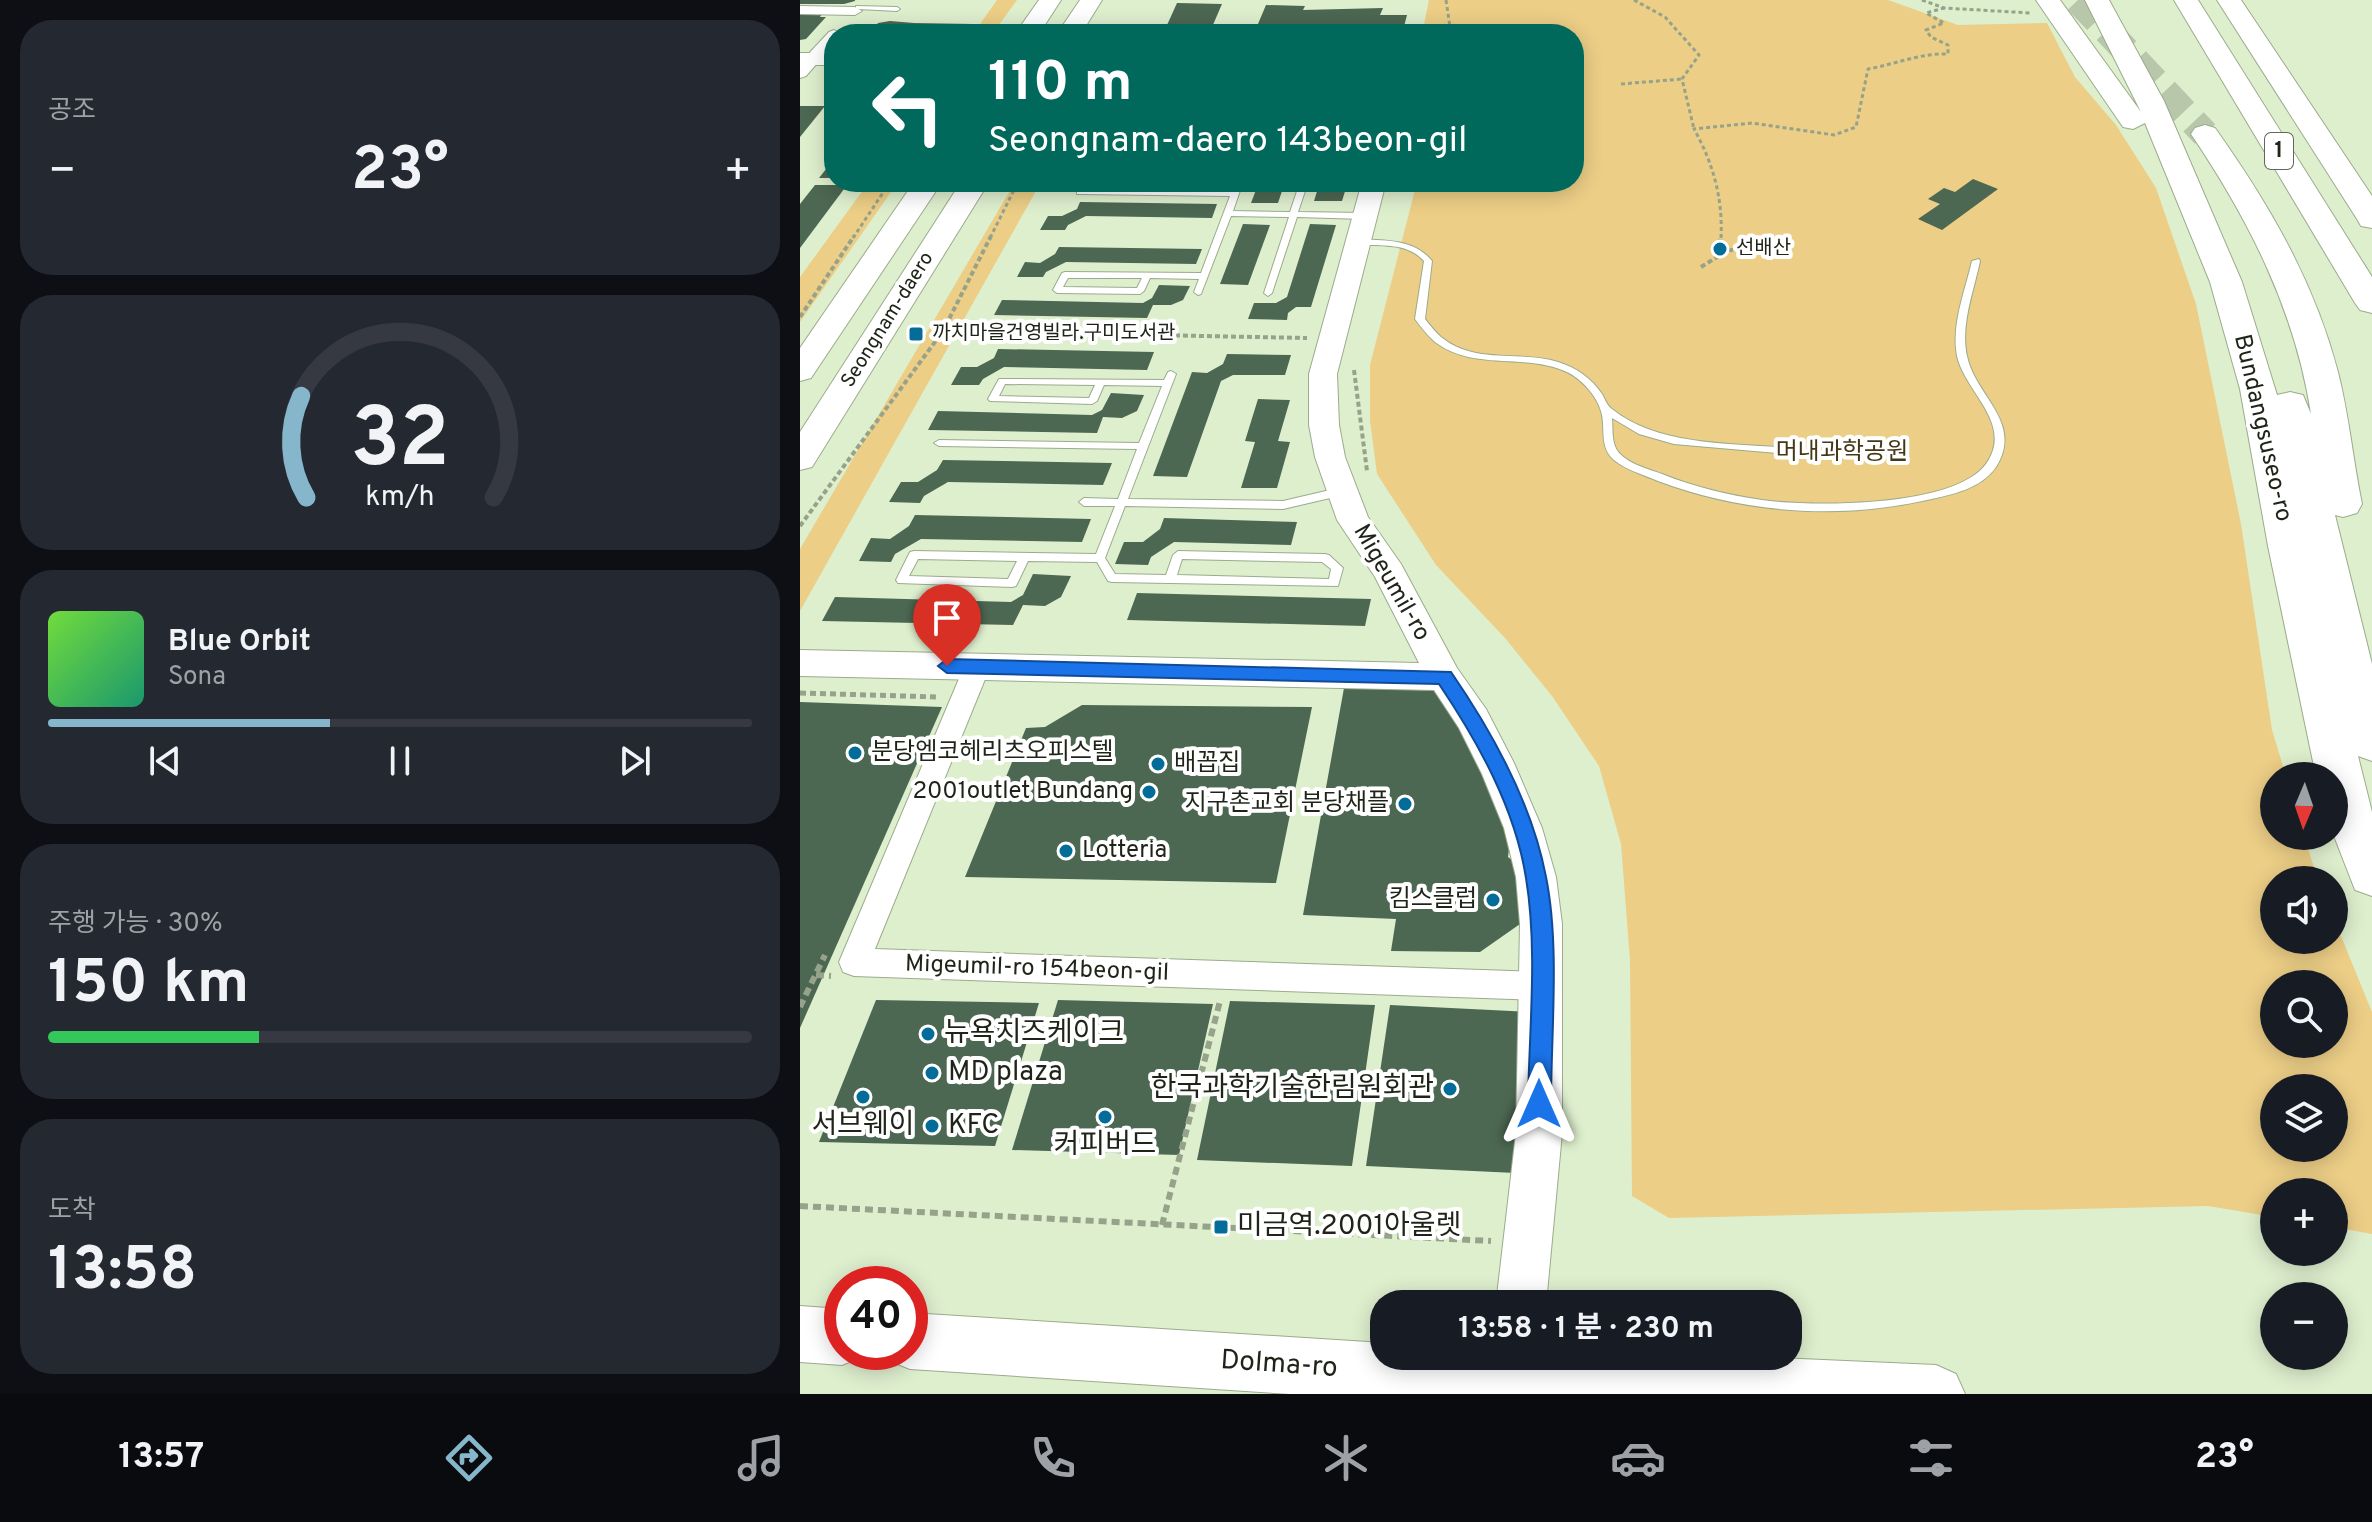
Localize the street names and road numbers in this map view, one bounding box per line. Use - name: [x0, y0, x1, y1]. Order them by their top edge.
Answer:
- road number: 1: [2265, 133, 2293, 169]
- street label: Seongnam-daero: [836, 247, 940, 393]
- street label: Bundangsuseo-ro: [2226, 331, 2298, 525]
- street label: Migeumil-ro: [1346, 519, 1436, 647]
- street label: Migeumil-ro 154beon-gil: [904, 949, 1170, 989]
- street label: Dolma-ro: [1219, 1343, 1339, 1387]

